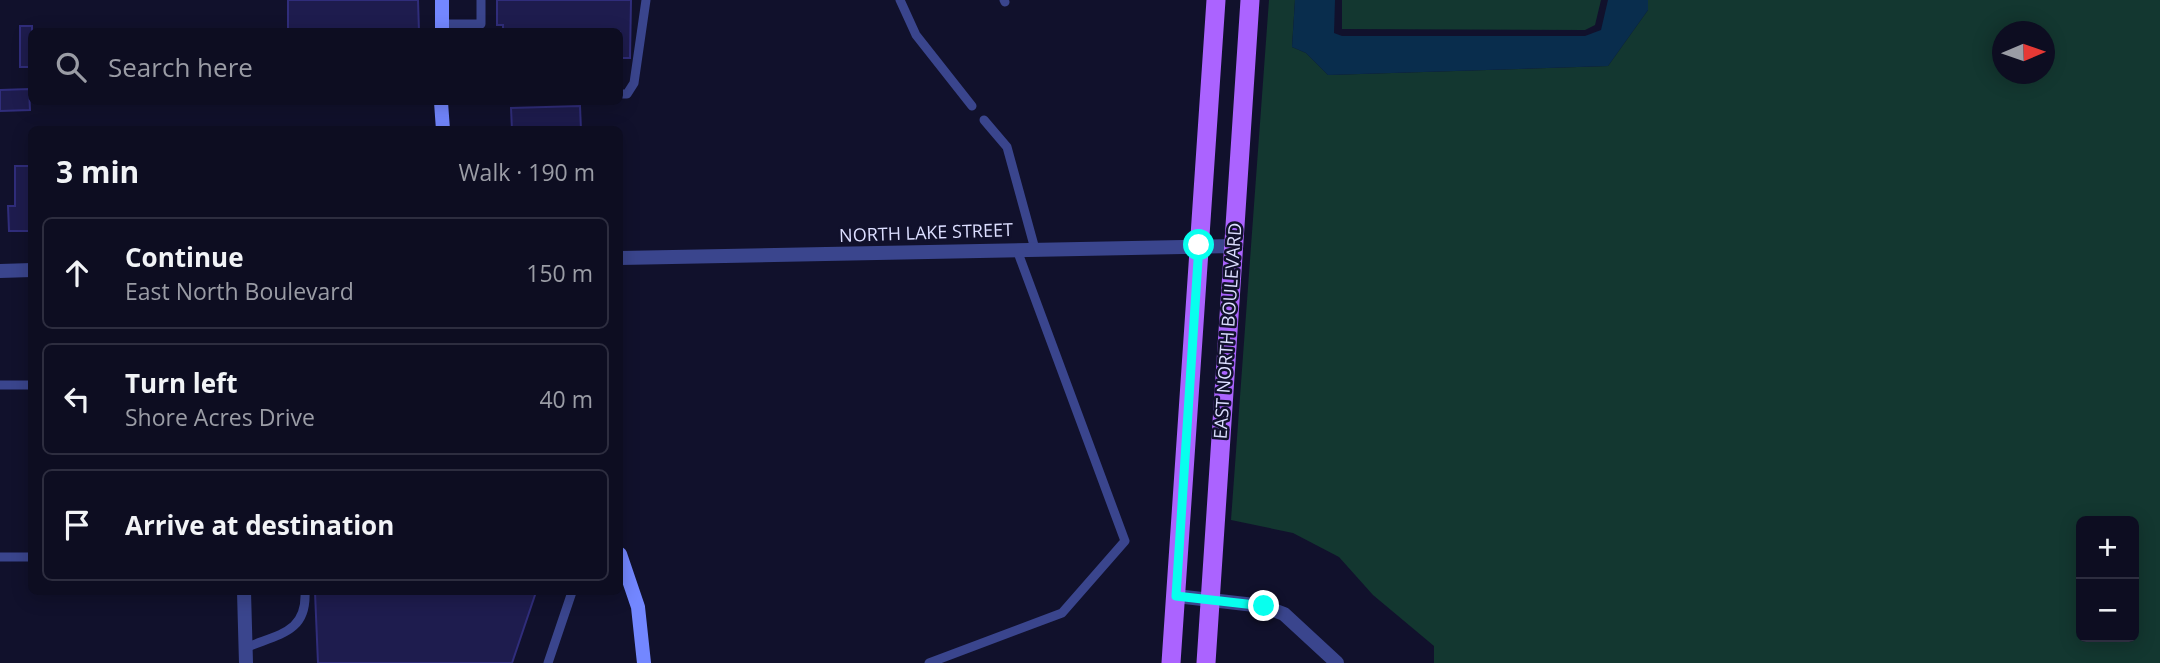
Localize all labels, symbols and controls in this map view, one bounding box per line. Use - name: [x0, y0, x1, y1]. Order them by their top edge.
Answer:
- north arrow: [1992, 21, 2055, 84]
- search box: [28, 28, 623, 105]
- icon: search: [52, 48, 90, 86]
- text: Search here: [108, 49, 253, 85]
- text: 3 min: [56, 151, 139, 192]
- text: Walk · 190 m: [458, 156, 595, 188]
- street label: NORTH LAKE STREET: [839, 217, 1013, 247]
- street label: EAST NORTH BOULEVARD: [1207, 222, 1247, 440]
- route start: [1183, 229, 1214, 260]
- text: Continue: [125, 239, 244, 275]
- icon: ahead: [58, 254, 96, 292]
- text: 150 m: [526, 257, 593, 289]
- text: East North Boulevard: [125, 275, 354, 307]
- text: Turn left: [125, 365, 237, 401]
- icon: left: [58, 380, 96, 418]
- text: 40 m: [539, 383, 593, 415]
- text: Shore Acres Drive: [125, 401, 315, 433]
- icon: arrive: [58, 506, 96, 544]
- text: Arrive at destination: [125, 507, 394, 543]
- map controls: [2076, 516, 2139, 642]
- button: +: [2076, 516, 2139, 579]
- button: −: [2076, 579, 2139, 642]
- route end: [1248, 590, 1279, 621]

